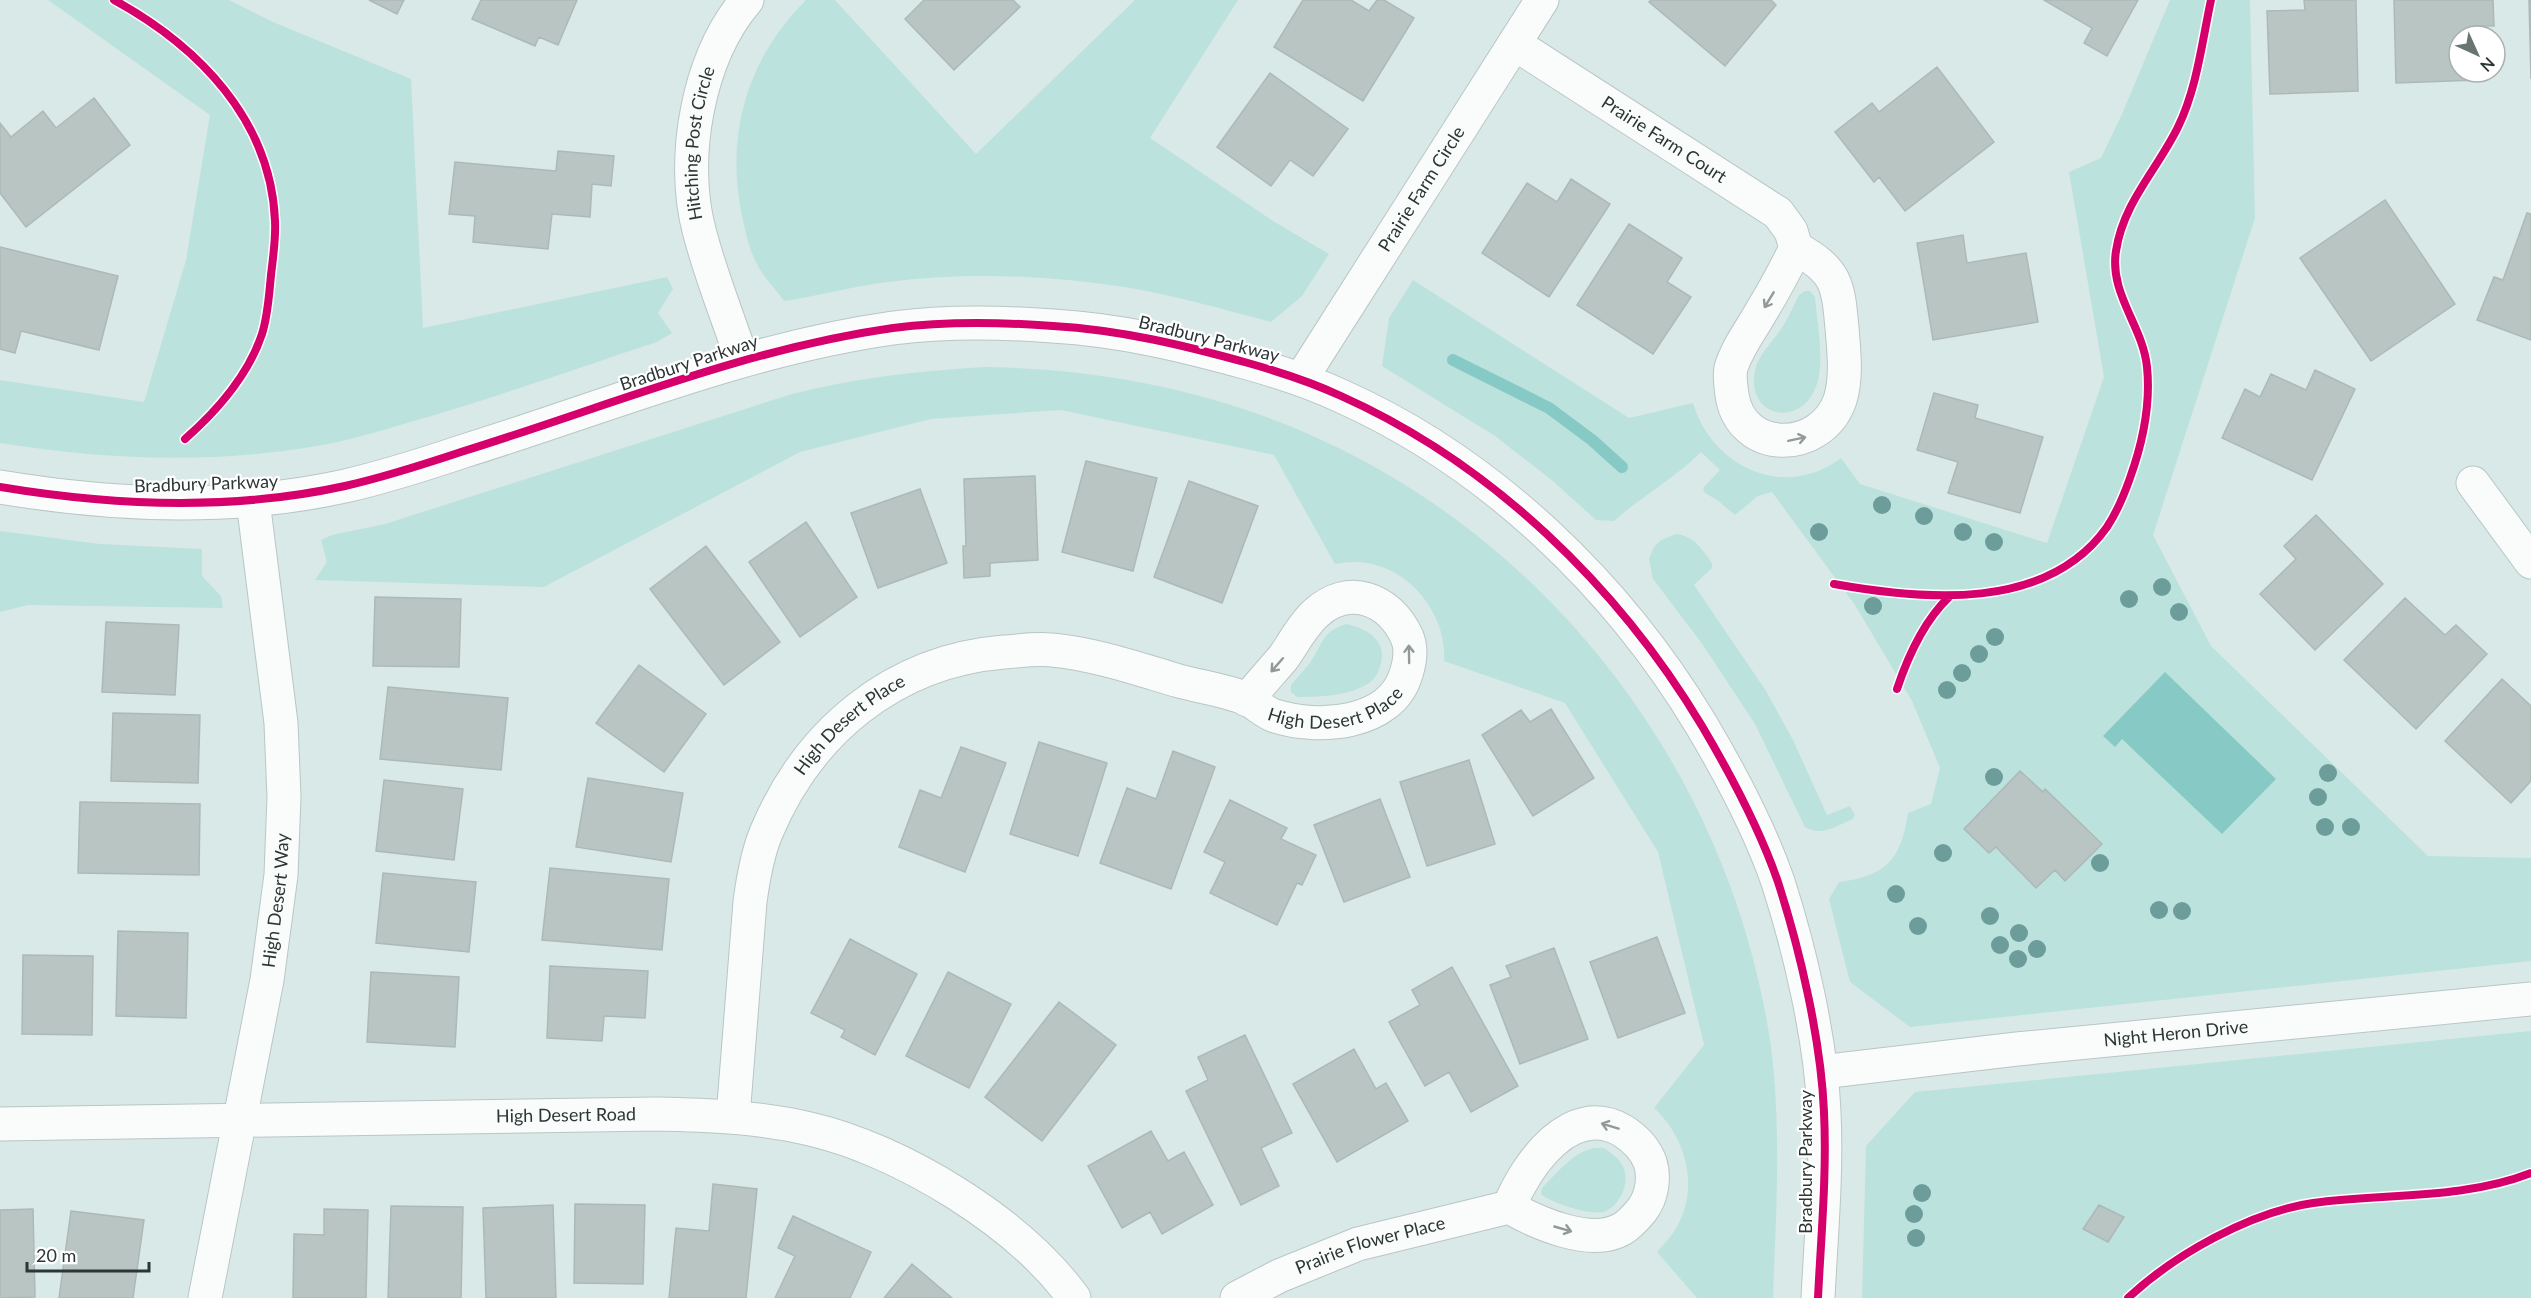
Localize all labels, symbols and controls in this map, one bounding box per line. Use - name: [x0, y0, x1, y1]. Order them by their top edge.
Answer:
- north arrow: [2447, 24, 2507, 84]
- text: N: [2477, 54, 2499, 76]
- street label: Hitching Post Circle: [680, 63, 719, 222]
- street label: Prairie Farm Court: [1598, 91, 1732, 187]
- street label: Prairie Farm Circle: [1373, 122, 1469, 255]
- one-way arrow: [1762, 291, 1774, 308]
- street label: Bradbury Parkway: [1137, 310, 1283, 366]
- street label: Bradbury Parkway: [617, 329, 761, 395]
- one-way arrow: [1787, 432, 1806, 444]
- street label: Bradbury Parkway: [134, 469, 279, 497]
- one-way arrow: [1403, 644, 1415, 664]
- one-way arrow: [1270, 657, 1283, 673]
- street label: High Desert Place: [789, 669, 908, 779]
- street label: High Desert Place: [1265, 682, 1407, 733]
- street label: High Desert Way: [257, 832, 293, 969]
- street label: Night Heron Drive: [2102, 1015, 2249, 1051]
- street label: Bradbury Parkway: [1794, 1089, 1816, 1234]
- street label: High Desert Road: [496, 1102, 636, 1126]
- one-way arrow: [1601, 1120, 1620, 1131]
- street label: Prairie Flower Place: [1292, 1211, 1447, 1278]
- one-way arrow: [1553, 1224, 1572, 1235]
- scale bar: [27, 1235, 148, 1273]
- text: 20 m: [36, 1244, 76, 1266]

